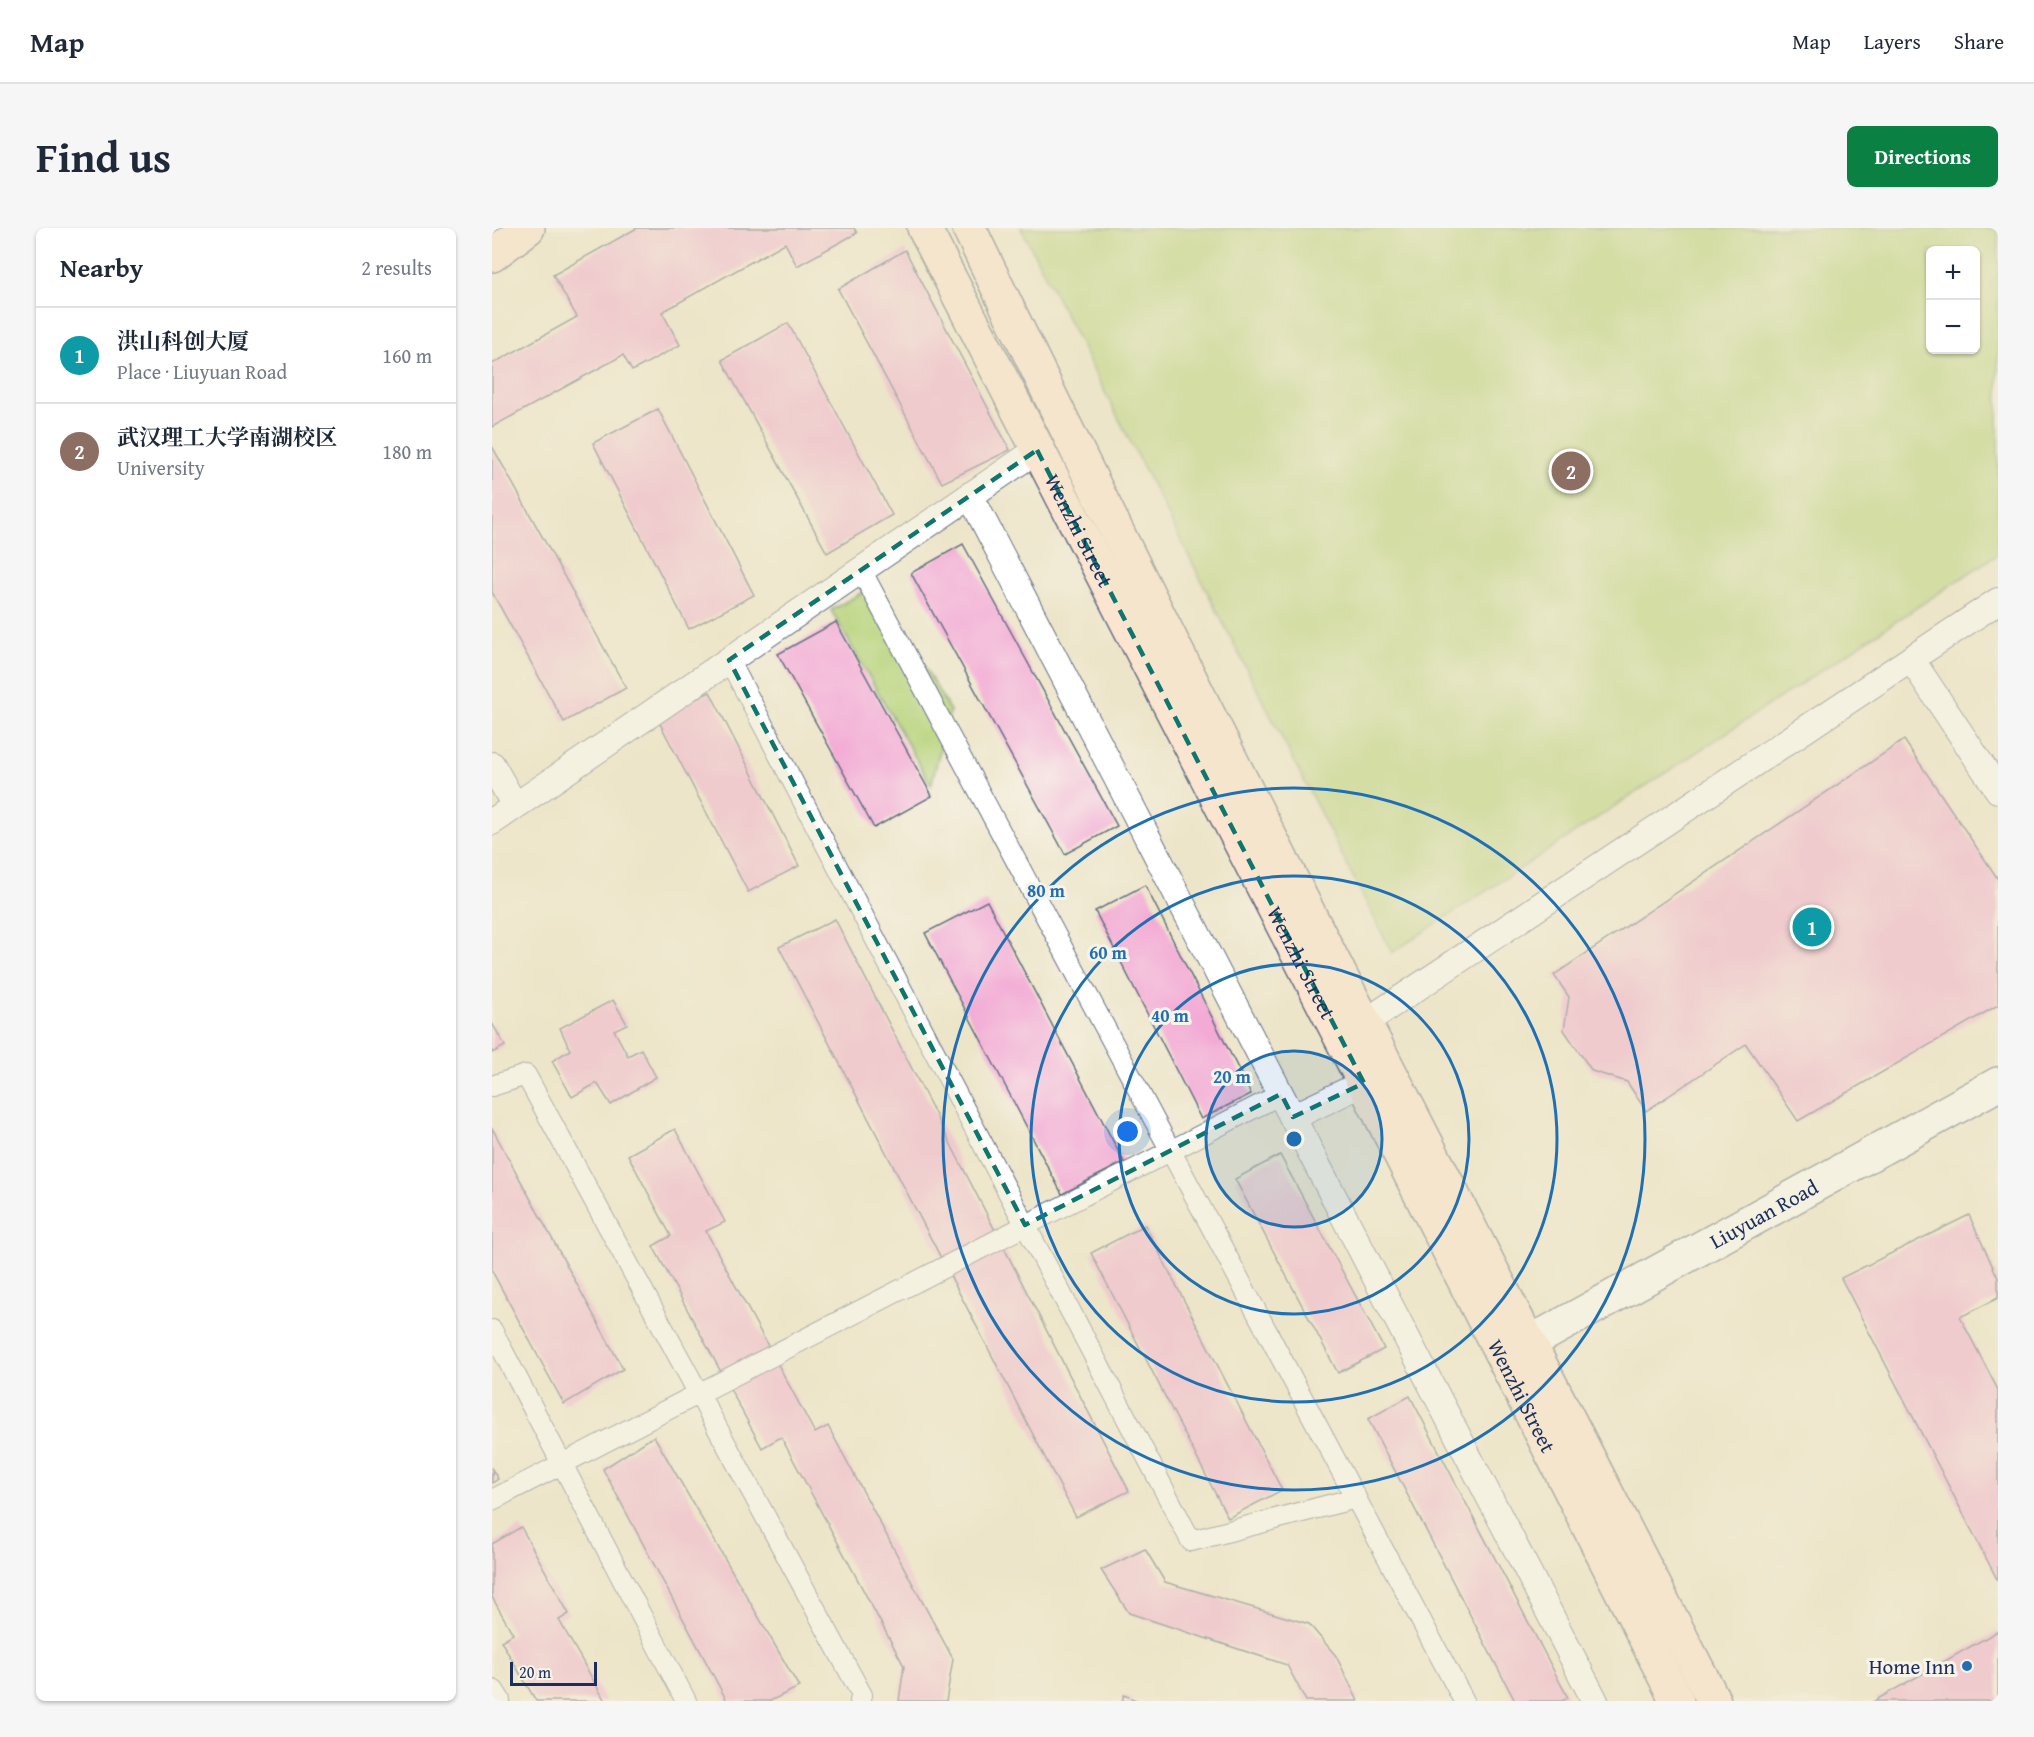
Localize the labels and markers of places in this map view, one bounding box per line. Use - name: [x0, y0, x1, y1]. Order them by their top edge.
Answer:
- pin: 2: [1552, 448, 1590, 494]
- pin: 1: [1792, 904, 1832, 950]
- centre of rings: [1284, 1129, 1304, 1149]
- place label: Home Inn: [1869, 1651, 1955, 1682]
- marker: Home Inn: [1960, 1659, 1974, 1673]

